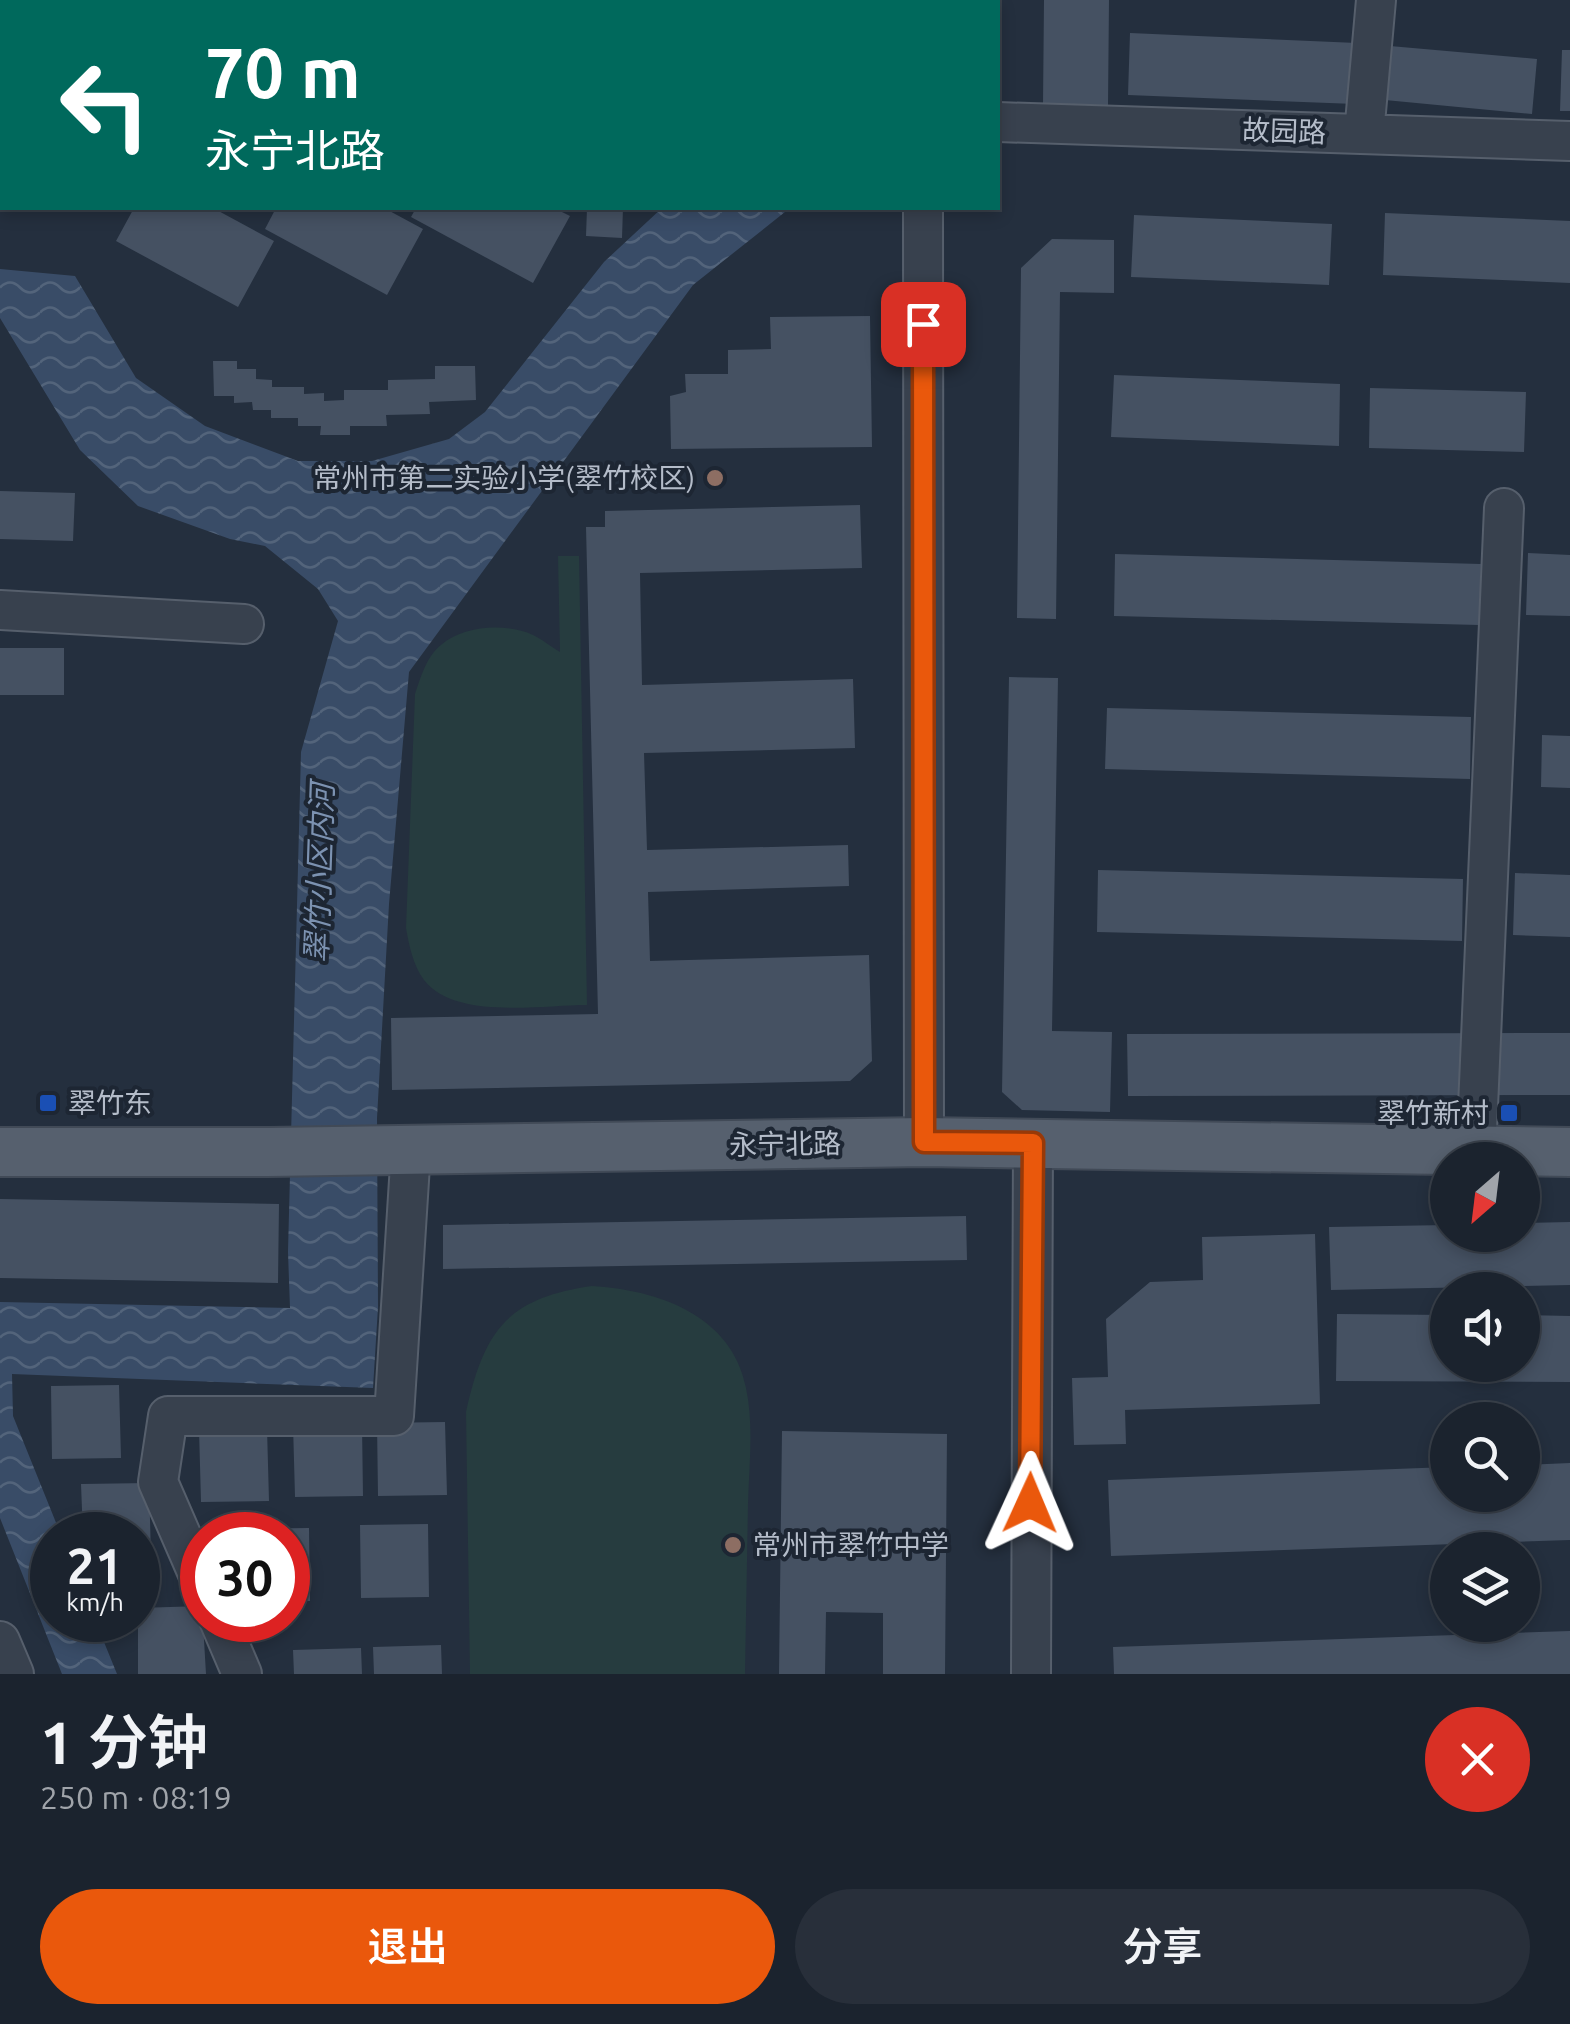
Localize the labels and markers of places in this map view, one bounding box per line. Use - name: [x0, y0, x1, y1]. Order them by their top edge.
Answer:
- pin: [881, 282, 966, 367]
- place label: 常州市第二实验小学(翠竹校区): [313, 462, 695, 494]
- marker: 常州市第二实验小学(翠竹校区): [704, 467, 726, 489]
- place label: 翠竹东: [68, 1087, 152, 1118]
- marker: 翠竹东: [37, 1092, 59, 1114]
- place label: 翠竹新村: [1377, 1097, 1489, 1128]
- marker: 翠竹新村: [1498, 1102, 1520, 1124]
- place label: 常州市翠竹中学: [753, 1529, 949, 1560]
- marker: 常州市翠竹中学: [722, 1534, 744, 1556]

